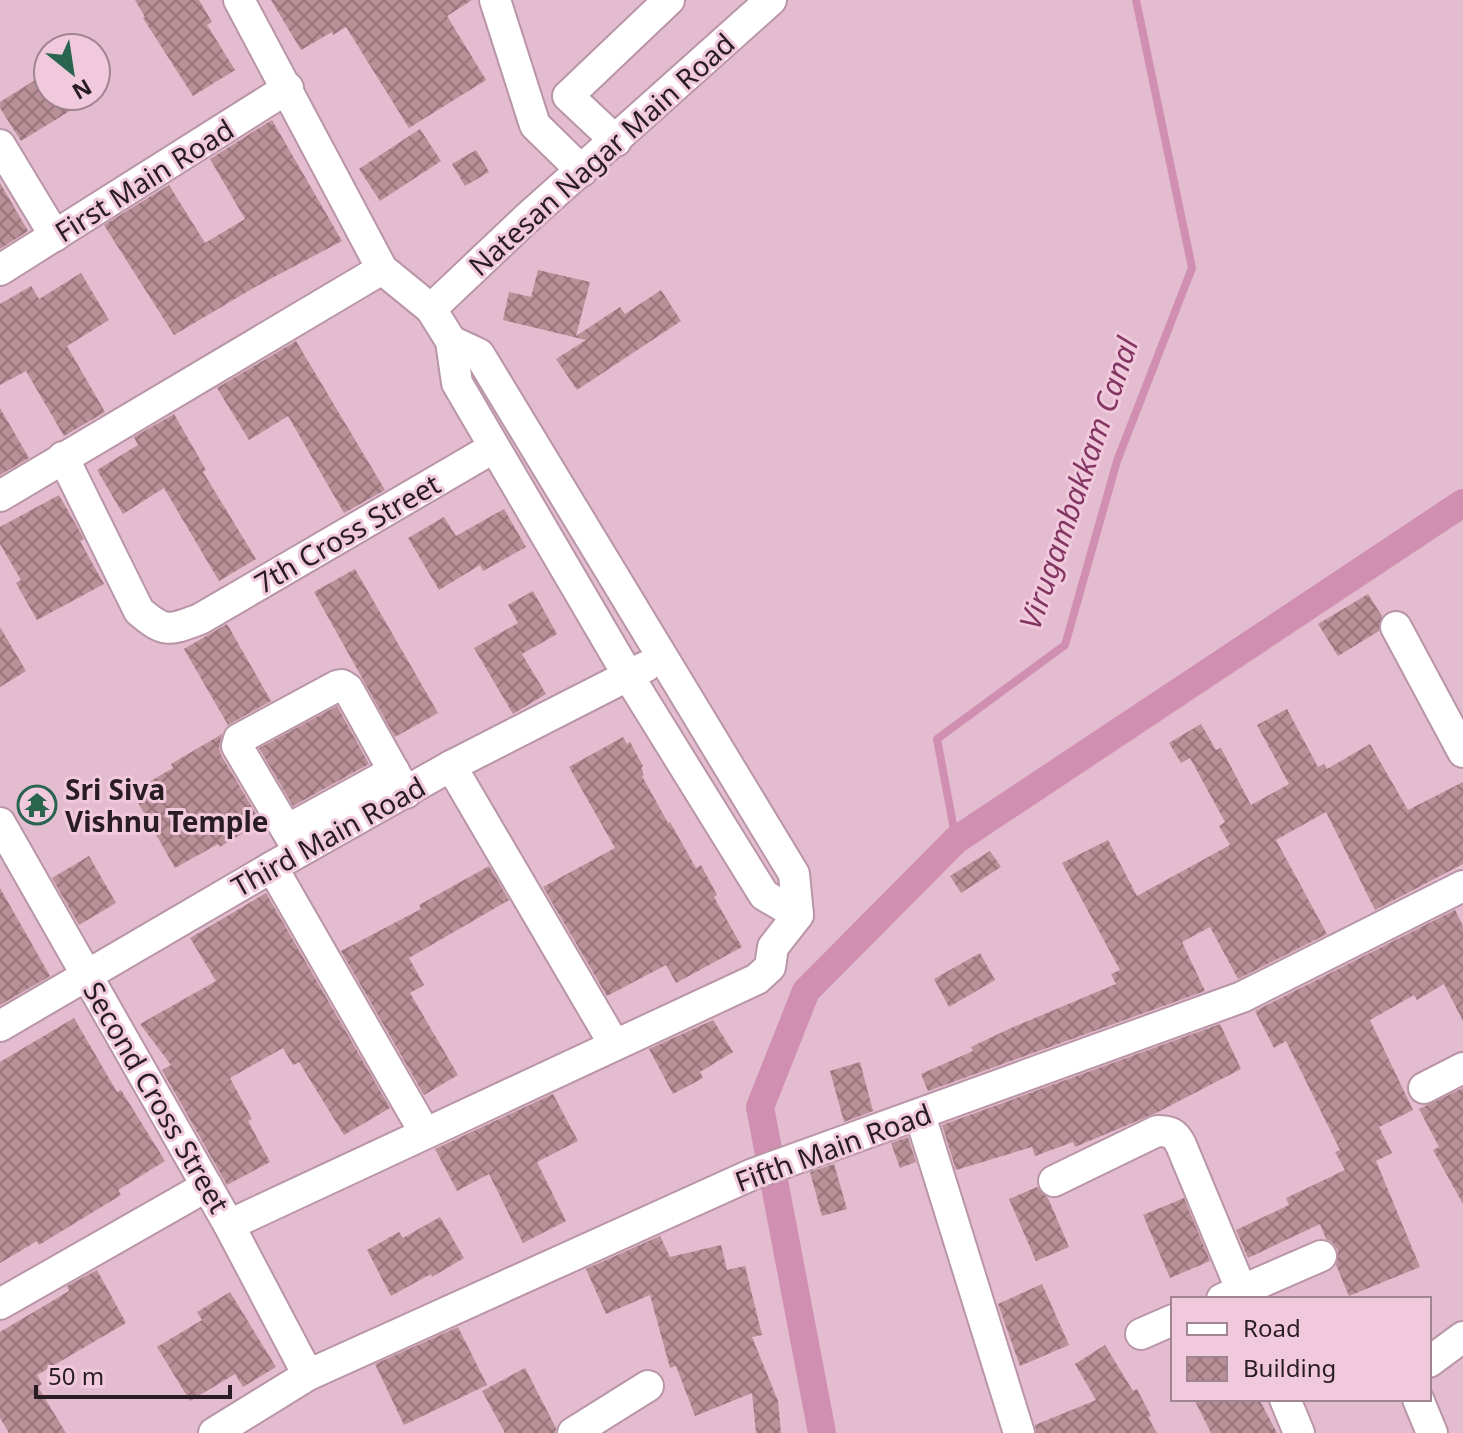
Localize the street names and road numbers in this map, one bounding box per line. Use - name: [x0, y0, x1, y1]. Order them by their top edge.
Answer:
- street label: Natesan Nagar Main Road: [460, 24, 742, 284]
- street label: First Main Road: [47, 110, 241, 250]
- street label: 7th Cross Street: [247, 464, 447, 602]
- street label: Third Main Road: [224, 767, 432, 905]
- street label: Second Cross Street: [75, 974, 239, 1220]
- street label: Fifth Main Road: [730, 1094, 936, 1200]

